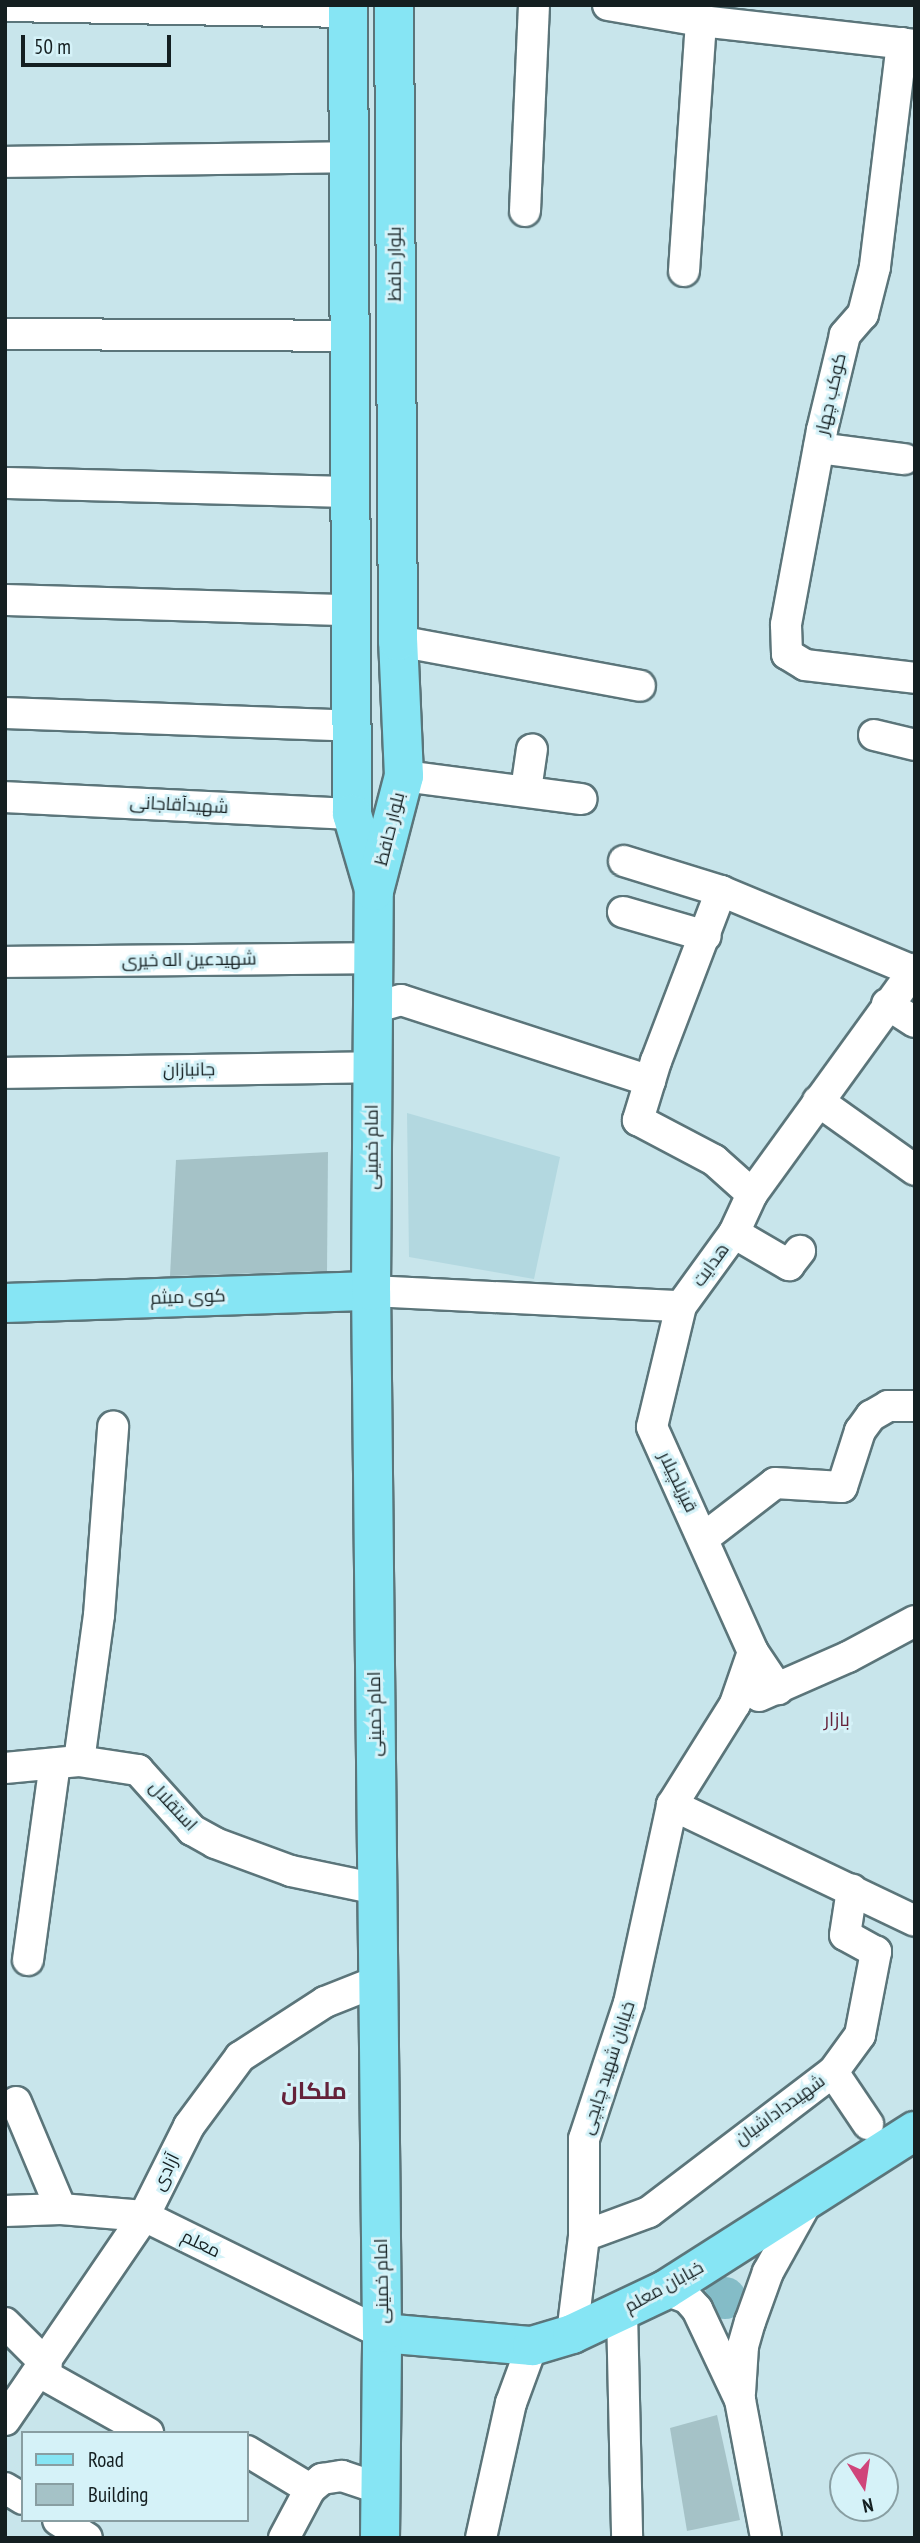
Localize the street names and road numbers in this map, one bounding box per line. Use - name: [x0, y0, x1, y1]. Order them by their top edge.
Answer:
- street label: بلوار حافظ: [384, 227, 406, 301]
- street label: کوکب چهار: [811, 351, 851, 437]
- street label: بلوار حافظ: [370, 790, 410, 868]
- street label: شهیدآقاجانی: [129, 792, 229, 818]
- street label: شهیدعین اله خیری: [121, 948, 257, 972]
- street label: جانبازان: [163, 1059, 215, 1081]
- street label: امام خمینی: [361, 1104, 383, 1190]
- street label: هدایت: [688, 1239, 734, 1291]
- street label: کوی میثم: [150, 1285, 226, 1309]
- street label: قیزیلچیلار: [654, 1448, 702, 1516]
- street label: امام خمینی: [363, 1671, 387, 1757]
- street label: استقلال: [144, 1776, 202, 1836]
- street label: خیابان شهید چایچی: [576, 1999, 640, 2137]
- street label: شهیدداداشیان: [731, 2070, 829, 2150]
- street label: آزادی: [148, 2150, 184, 2194]
- street label: معلم: [178, 2225, 224, 2263]
- street label: امام خمینی: [370, 2238, 394, 2324]
- street label: خیابان معلم: [621, 2256, 707, 2318]

